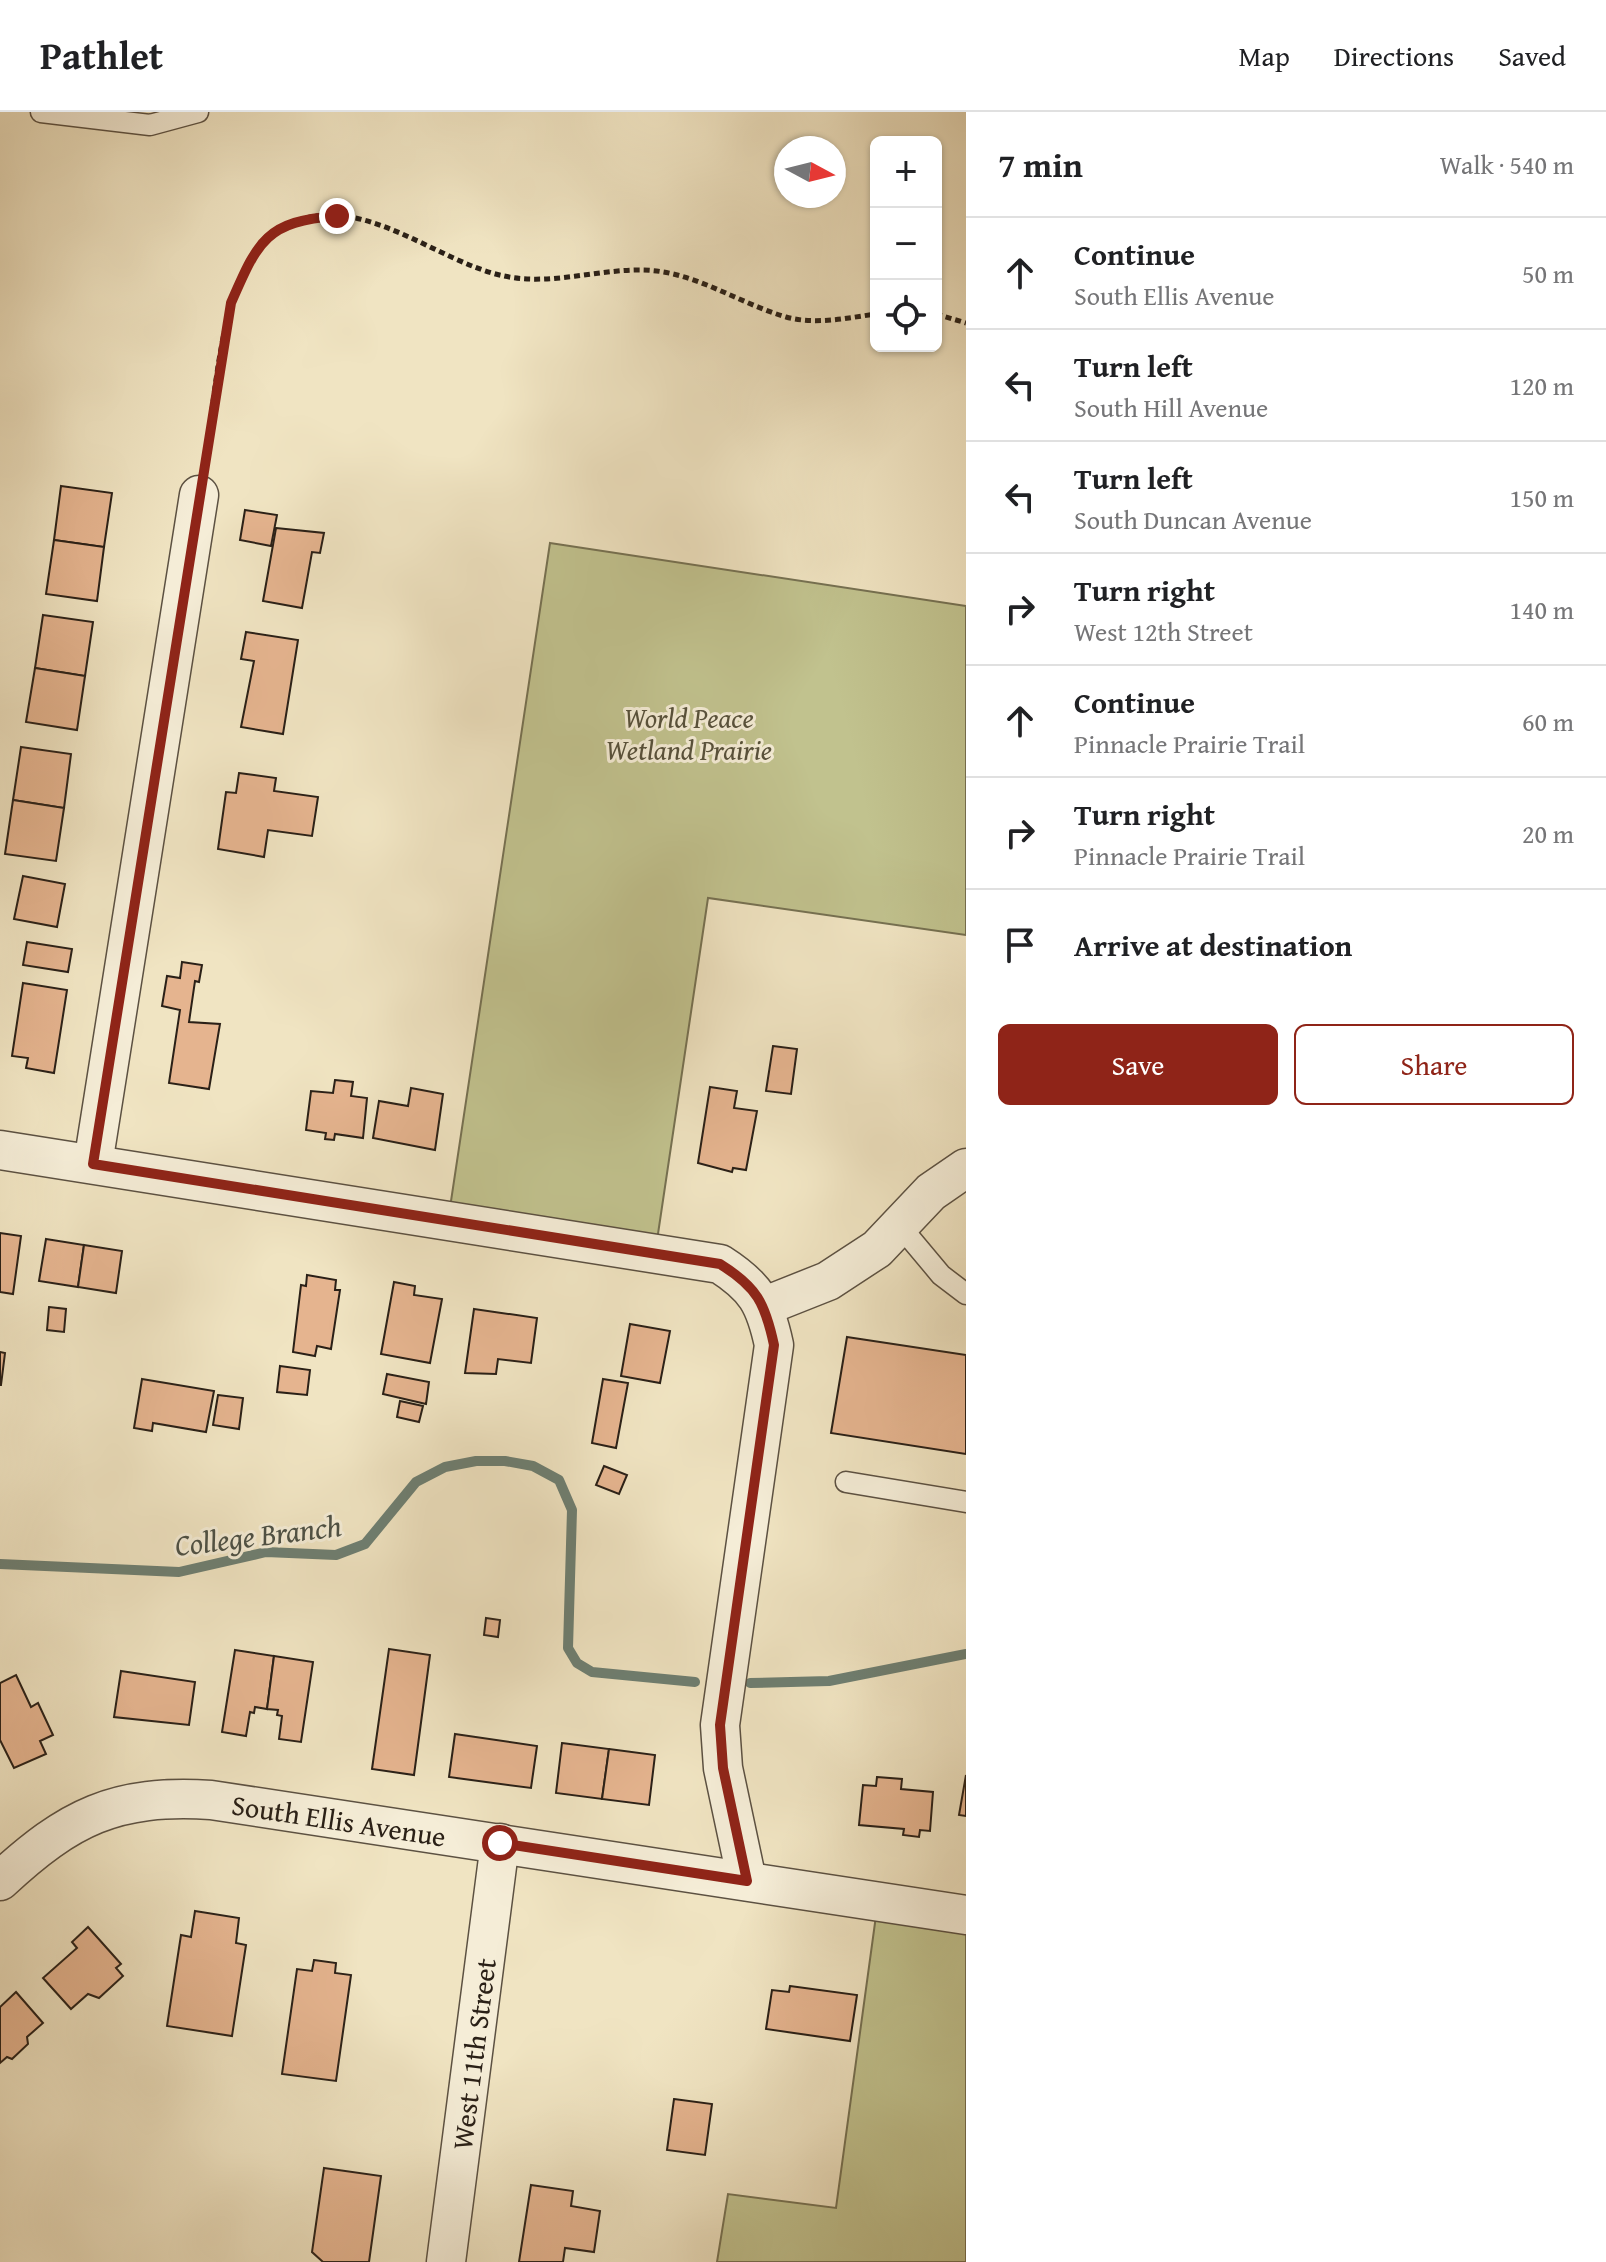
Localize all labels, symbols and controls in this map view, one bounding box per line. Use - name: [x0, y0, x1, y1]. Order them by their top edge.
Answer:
- text: Pathlet: [40, 27, 163, 83]
- text: Map: [1238, 35, 1290, 76]
- text: Directions: [1334, 35, 1454, 76]
- text: Saved: [1498, 35, 1566, 76]
- north arrow: [774, 136, 846, 208]
- map controls: [870, 136, 942, 352]
- button: +: [870, 136, 942, 208]
- text: 7 min: [998, 140, 1083, 189]
- text: Walk · 540 m: [1440, 145, 1574, 184]
- route end: [319, 198, 355, 234]
- button: −: [870, 208, 942, 280]
- text: Continue: [1074, 232, 1195, 276]
- icon: ahead: [998, 251, 1042, 295]
- text: 50 m: [1522, 254, 1574, 293]
- text: South Ellis Avenue: [1074, 276, 1275, 315]
- button: locate: [870, 280, 942, 352]
- text: Turn left: [1074, 344, 1193, 388]
- icon: left: [998, 363, 1042, 407]
- text: 120 m: [1509, 366, 1574, 405]
- text: South Hill Avenue: [1074, 388, 1268, 427]
- text: Turn left: [1074, 456, 1193, 500]
- icon: left: [998, 475, 1042, 519]
- text: 150 m: [1509, 478, 1574, 517]
- text: South Duncan Avenue: [1074, 500, 1312, 539]
- text: Turn right: [1074, 568, 1215, 612]
- icon: right: [998, 587, 1042, 631]
- text: 140 m: [1509, 590, 1574, 629]
- text: West 12th Street: [1074, 612, 1253, 651]
- text: Continue: [1074, 680, 1195, 724]
- park label: World Peace Wetland Prairie: [606, 697, 772, 770]
- icon: ahead: [998, 699, 1042, 743]
- text: 60 m: [1522, 702, 1574, 741]
- text: Pinnacle Prairie Trail: [1074, 724, 1305, 763]
- text: Turn right: [1074, 792, 1215, 836]
- icon: right: [998, 811, 1042, 855]
- text: 20 m: [1522, 814, 1574, 853]
- text: Pinnacle Prairie Trail: [1074, 836, 1305, 875]
- icon: arrive: [998, 923, 1042, 967]
- text: Arrive at destination: [1074, 923, 1352, 967]
- button: Save: [998, 1024, 1278, 1105]
- button: Share: [1294, 1024, 1574, 1105]
- water label: College Branch: [172, 1503, 344, 1567]
- street label: South Ellis Avenue: [229, 1783, 449, 1856]
- route start: [482, 1825, 518, 1861]
- street label: West 11th Street: [440, 1955, 506, 2152]

